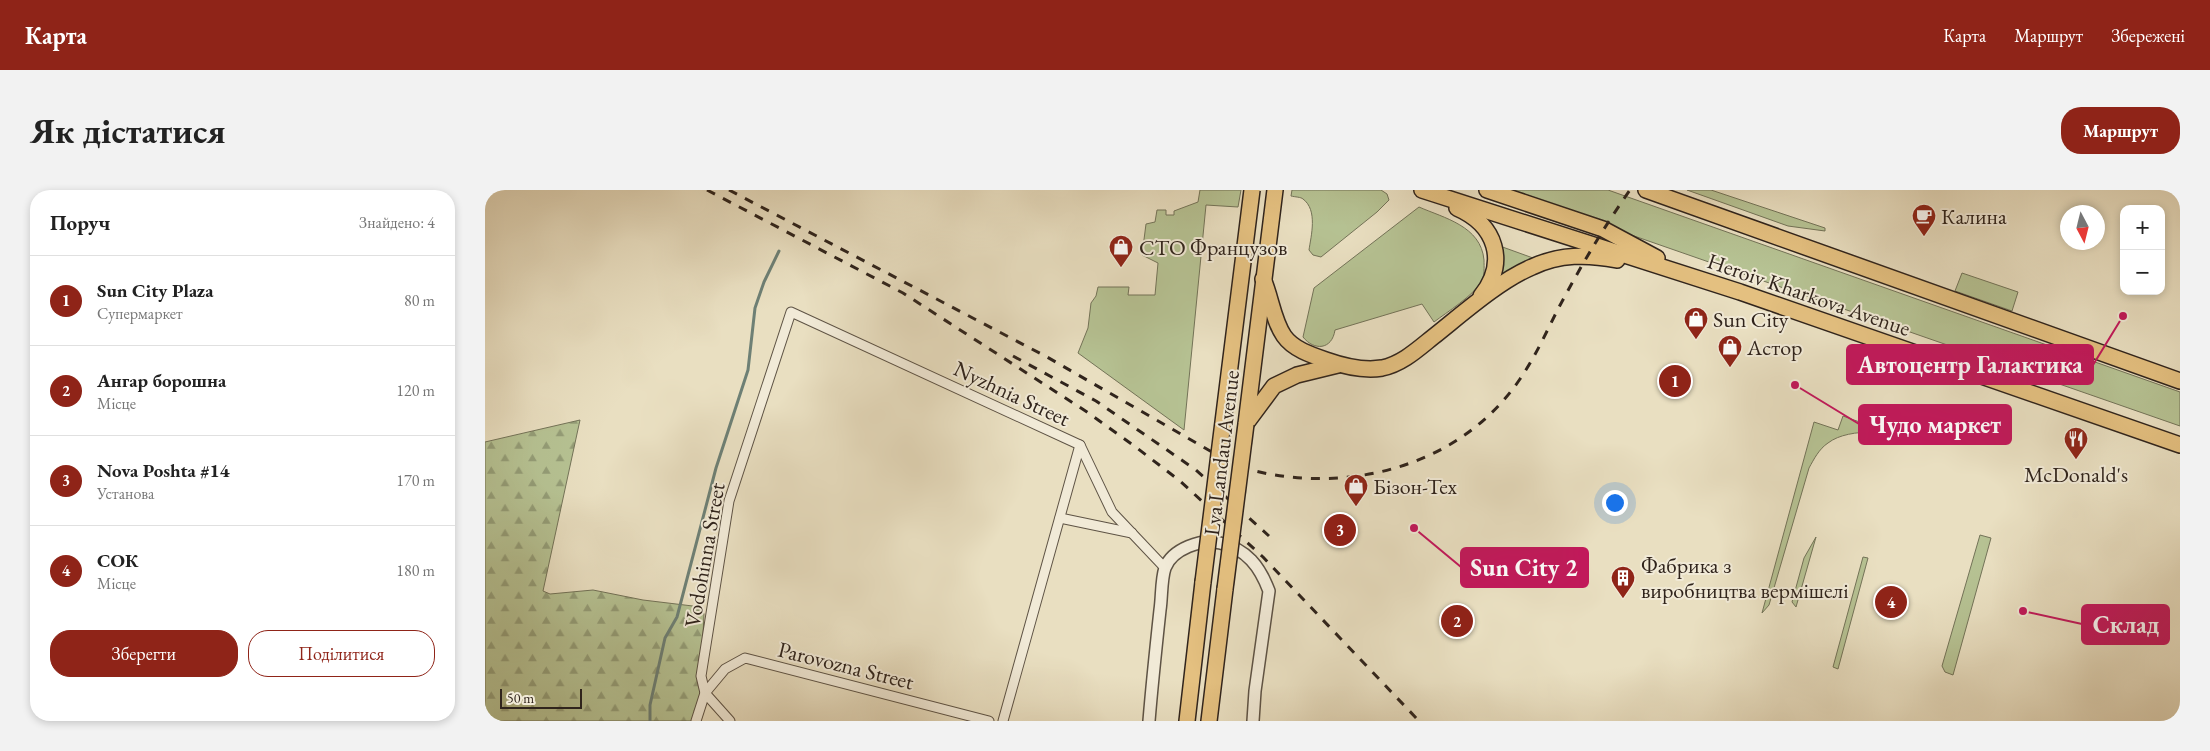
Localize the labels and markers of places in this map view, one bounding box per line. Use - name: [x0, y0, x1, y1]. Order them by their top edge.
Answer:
- place label: Калина: [1941, 202, 2007, 231]
- cafe icon: Калина: [1911, 203, 1937, 237]
- place label: СТО Французов: [1139, 233, 1287, 262]
- shop icon: СТО Французов: [1108, 234, 1134, 268]
- place label: Sun City: [1713, 305, 1789, 334]
- shop icon: Sun City: [1683, 306, 1709, 340]
- place label: Астор: [1746, 333, 1803, 362]
- shop icon: Астор: [1717, 334, 1743, 368]
- callout: Автоцентр Галактика: [1847, 345, 2093, 384]
- pin: 1: [1659, 362, 1691, 400]
- callout: Чудо маркет: [1859, 405, 2011, 444]
- restaurant icon: McDonald's: [2063, 426, 2089, 460]
- place label: McDonald's: [2024, 460, 2128, 489]
- place label: Бізон-Тех: [1373, 472, 1457, 501]
- shop icon: Бізон-Тех: [1343, 473, 1369, 507]
- pin: 3: [1324, 511, 1356, 549]
- callout: Sun City 2: [1461, 548, 1588, 587]
- place label: Фабрика з виробництва вермішелі: [1641, 551, 1849, 605]
- building icon: Фабрика з виробництва вермішелі: [1610, 565, 1636, 599]
- pin: 4: [1875, 583, 1907, 621]
- pin: 2: [1441, 602, 1473, 640]
- callout: Склад: [2082, 605, 2169, 644]

